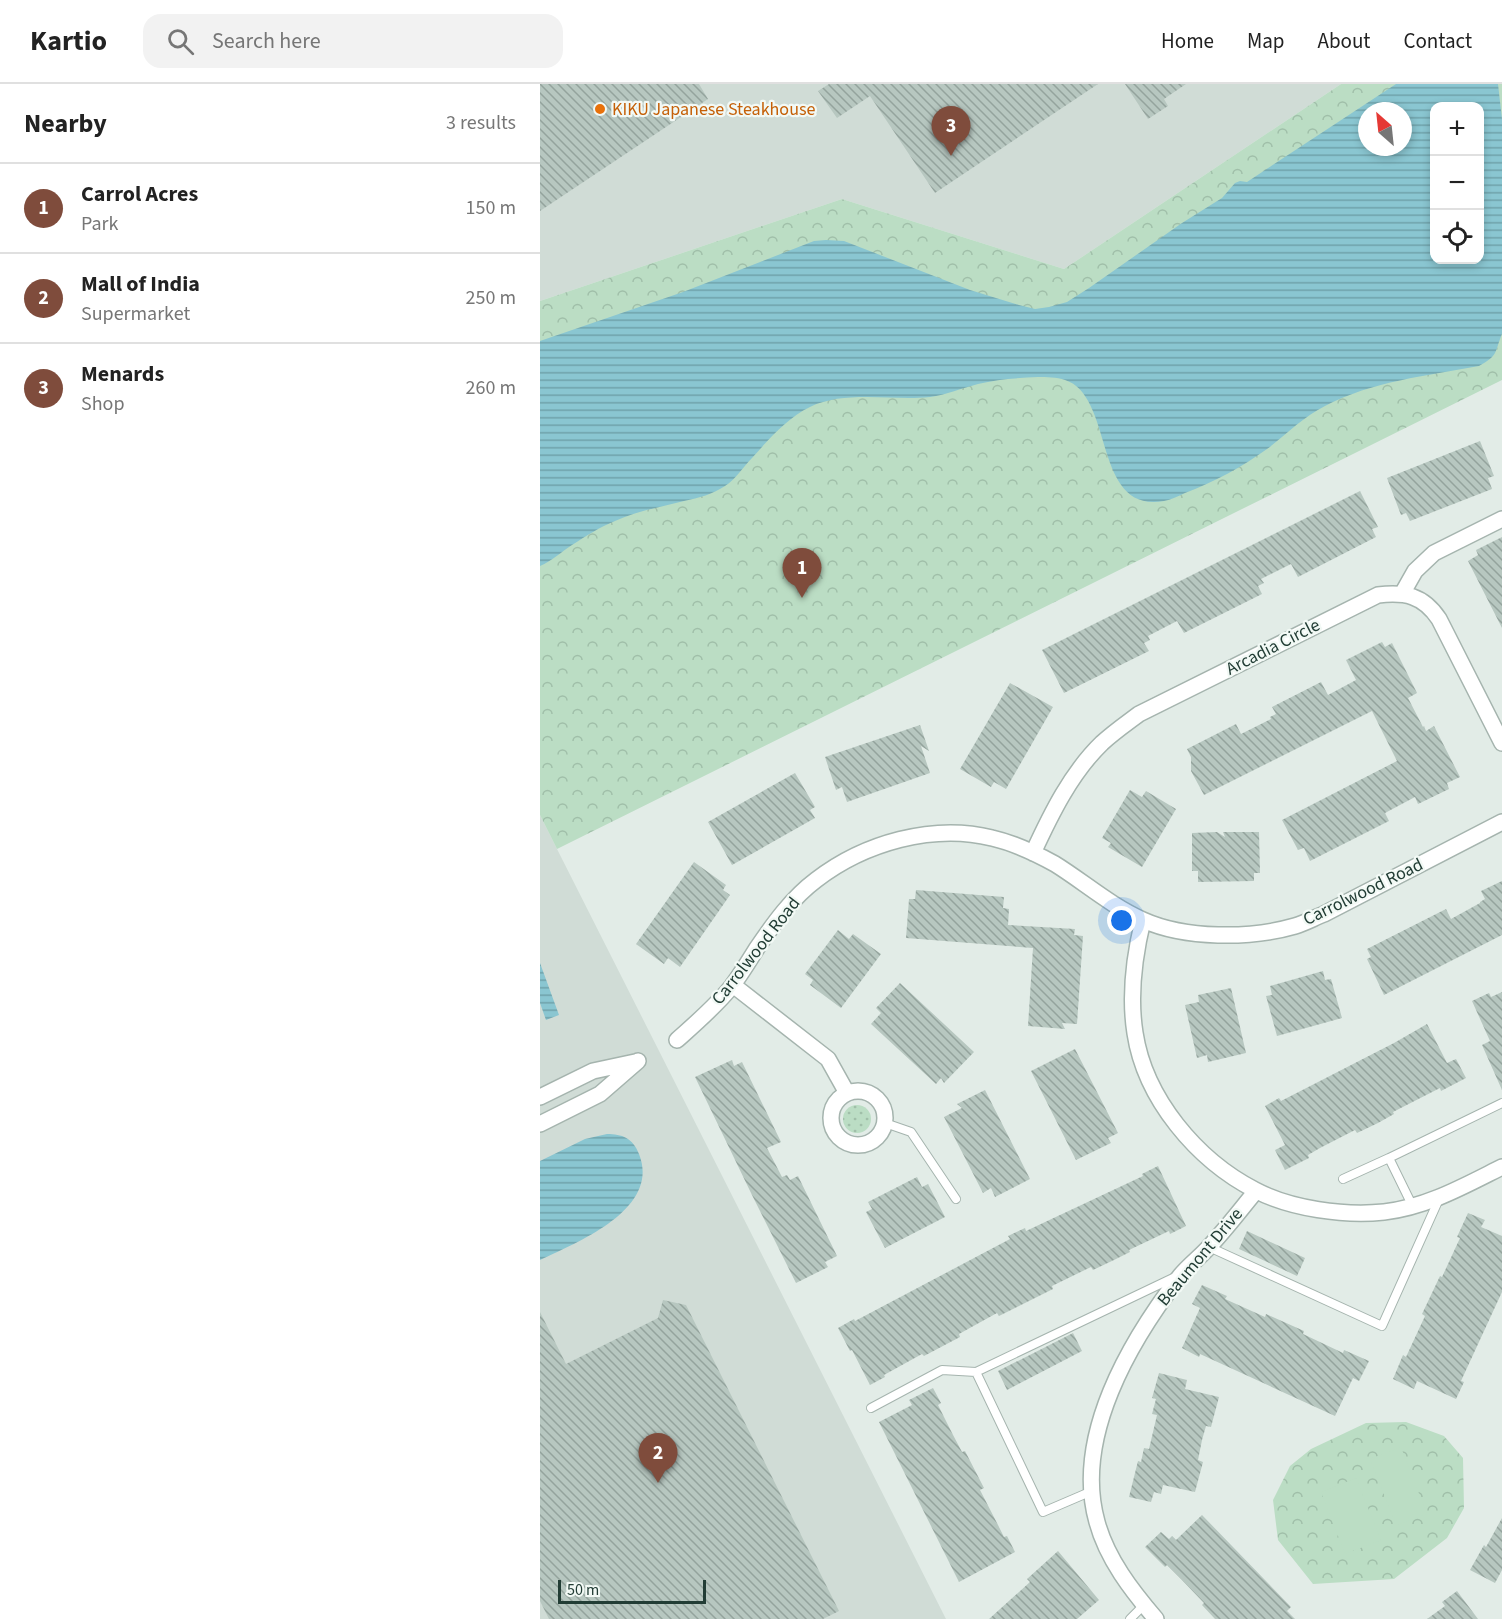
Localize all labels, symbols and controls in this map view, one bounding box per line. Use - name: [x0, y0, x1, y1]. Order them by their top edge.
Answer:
- search box: [143, 14, 563, 68]
- text: Kartio: [30, 21, 107, 61]
- icon: search: [164, 25, 197, 58]
- text: Search here: [212, 25, 321, 57]
- text: Home: [1161, 26, 1214, 56]
- text: Map: [1247, 26, 1285, 56]
- text: About: [1318, 26, 1370, 56]
- text: Contact: [1403, 26, 1472, 56]
- place label: KIKU Japanese Steakhouse: [612, 97, 815, 122]
- marker: KIKU Japanese Steakhouse: [593, 102, 607, 116]
- north arrow: [1358, 102, 1412, 156]
- map controls: [1430, 102, 1484, 264]
- button: +: [1430, 102, 1484, 156]
- text: Nearby: [24, 105, 107, 142]
- pin: 3: [932, 106, 970, 156]
- text: 3 results: [446, 109, 516, 137]
- button: −: [1430, 156, 1484, 210]
- text: Carrol Acres: [81, 178, 198, 210]
- text: 1: [38, 194, 49, 222]
- text: 150 m: [466, 194, 516, 222]
- text: Park: [81, 210, 118, 238]
- button: locate: [1430, 210, 1484, 264]
- text: Mall of India: [81, 268, 200, 300]
- text: 2: [38, 284, 49, 312]
- text: 250 m: [466, 284, 516, 312]
- text: Supermarket: [81, 300, 190, 328]
- text: Menards: [81, 358, 164, 390]
- text: 3: [38, 374, 49, 402]
- text: 260 m: [466, 374, 516, 402]
- text: Shop: [81, 390, 125, 418]
- pin: 1: [782, 548, 822, 598]
- street label: Arcadia Circle: [1222, 613, 1324, 681]
- street label: Carrolwood Road: [1299, 852, 1427, 932]
- street label: Carrolwood Road: [706, 892, 806, 1010]
- your location: [1107, 906, 1136, 935]
- street label: Beaumont Drive: [1151, 1202, 1249, 1312]
- pin: 2: [638, 1434, 678, 1483]
- scale bar: [558, 1577, 706, 1604]
- text: 50 m: [567, 1579, 599, 1601]

